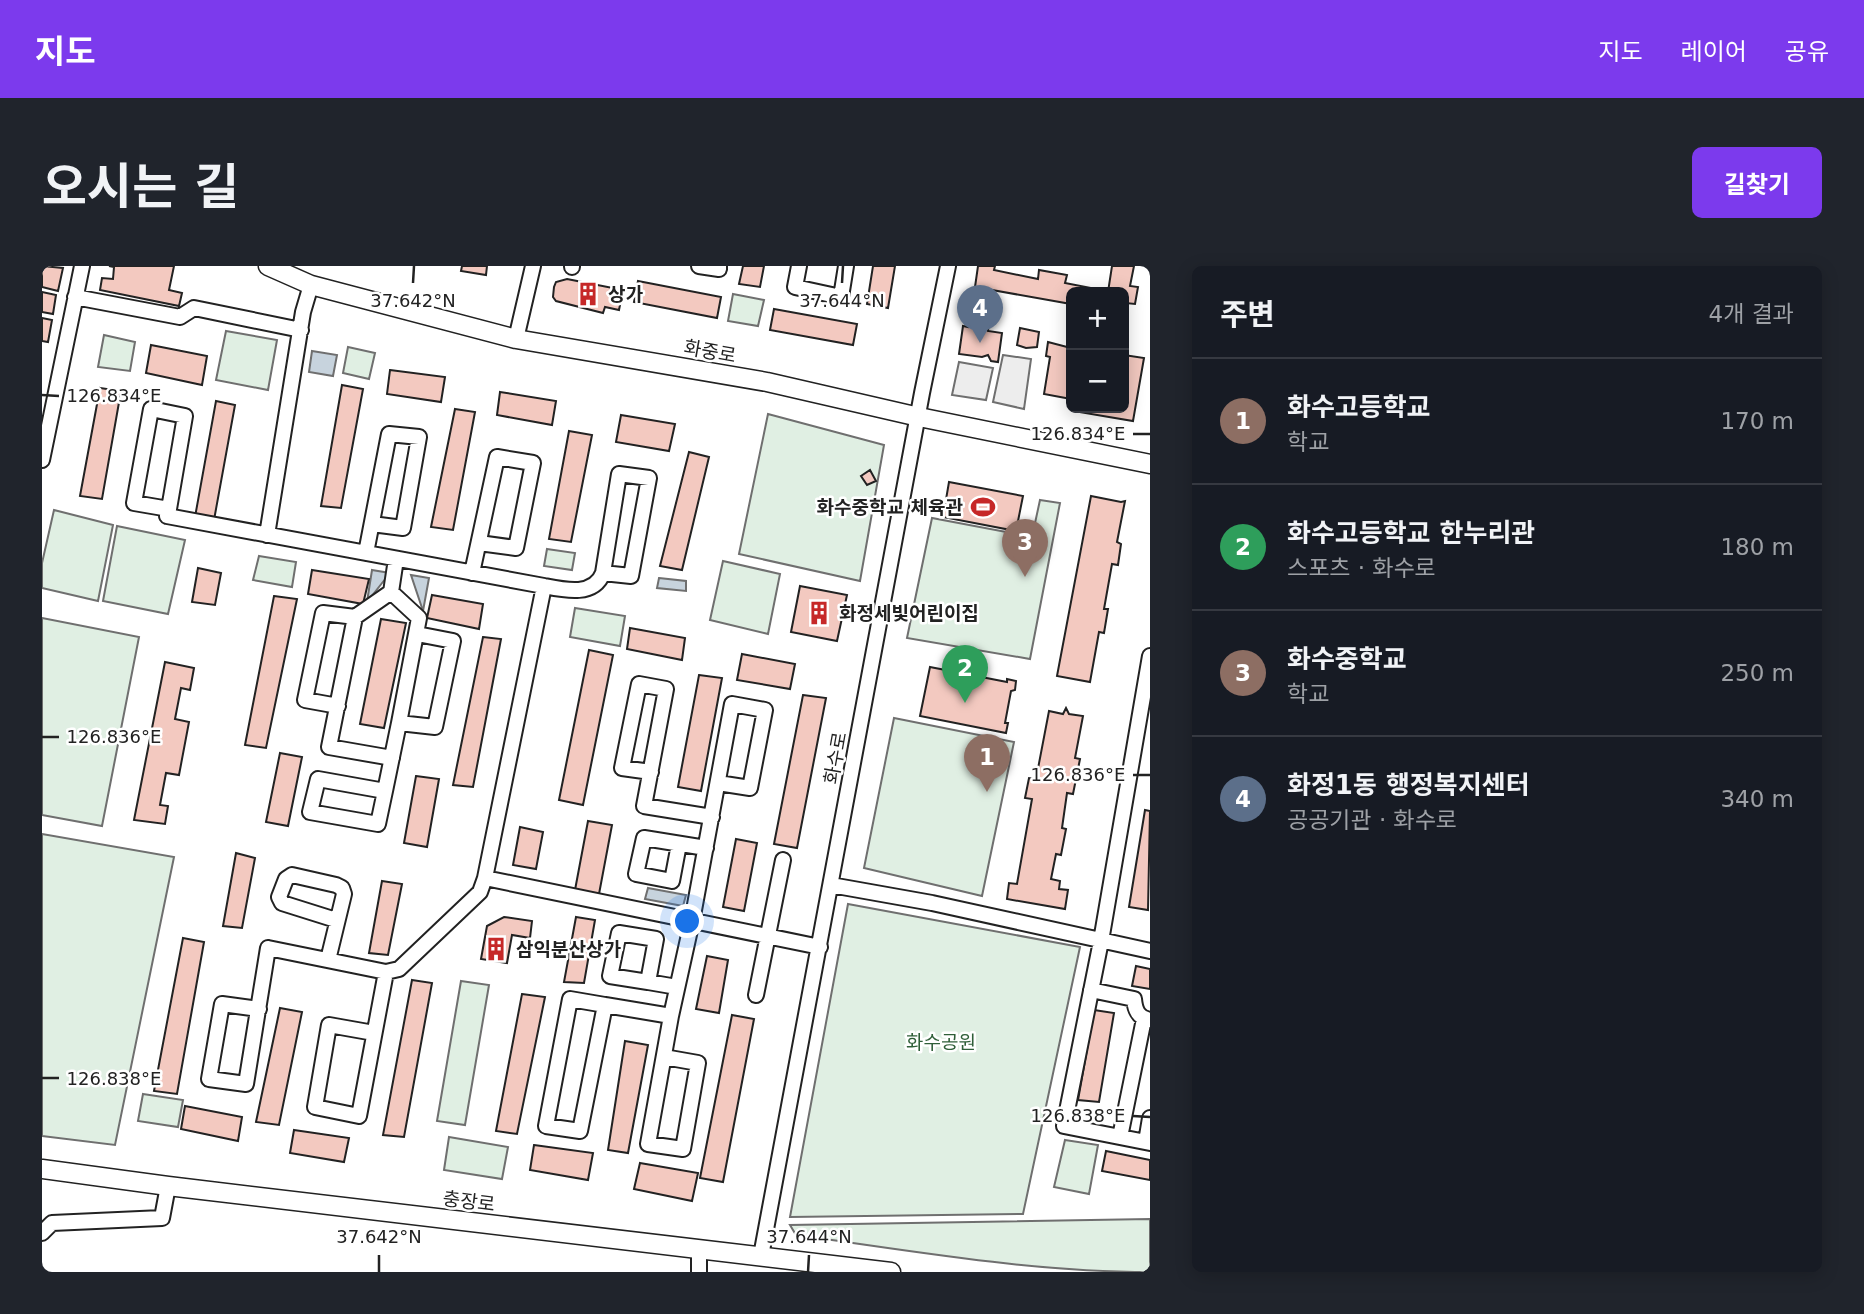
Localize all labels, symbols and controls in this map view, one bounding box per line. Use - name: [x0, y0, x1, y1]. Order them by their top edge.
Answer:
- text: 지도: [35, 32, 96, 71]
- text: 지도: [1598, 38, 1643, 66]
- text: 레이어: [1681, 38, 1747, 66]
- text: 공유: [1785, 38, 1829, 66]
- button: 길찾기: [1692, 147, 1822, 218]
- text: 오시는 길: [42, 159, 239, 216]
- building icon: 상가: [574, 280, 602, 308]
- place label: 상가: [608, 283, 643, 305]
- pin: 4: [957, 285, 1003, 343]
- map controls: [1066, 287, 1129, 413]
- button: +: [1066, 287, 1129, 350]
- text: 37.642°N: [370, 290, 456, 311]
- text: 37.644°N: [799, 290, 885, 311]
- text: 주변: [1220, 297, 1275, 332]
- text: 4개 결과: [1709, 301, 1794, 327]
- street label: 화중로: [682, 336, 738, 366]
- button: −: [1066, 350, 1129, 413]
- text: 126.834°E: [67, 385, 161, 406]
- text: 화수고등학교: [1287, 392, 1431, 422]
- text: 1: [1235, 408, 1251, 434]
- text: 170 m: [1720, 408, 1794, 434]
- text: 126.834°E: [1031, 423, 1125, 444]
- text: 학교: [1287, 429, 1329, 455]
- sports icon: 화수중학교 체육관: [969, 493, 997, 521]
- place label: 화수중학교 체육관: [817, 496, 964, 518]
- text: 화수고등학교 한누리관: [1287, 518, 1535, 548]
- pin: 3: [1002, 519, 1048, 577]
- text: 2: [1235, 534, 1251, 560]
- text: 180 m: [1720, 534, 1794, 560]
- text: 스포츠 · 화수로: [1287, 555, 1436, 581]
- building icon: 화정세빛어린이집: [805, 599, 833, 627]
- place label: 화정세빛어린이집: [839, 602, 979, 624]
- text: 화수중학교: [1287, 644, 1407, 674]
- pin: 2: [942, 645, 988, 703]
- text: 3: [1235, 660, 1251, 686]
- text: 250 m: [1720, 660, 1794, 686]
- text: 학교: [1287, 681, 1329, 707]
- text: 126.836°E: [67, 726, 161, 747]
- street label: 화수로: [820, 730, 850, 786]
- pin: 1: [964, 734, 1010, 792]
- text: 126.836°E: [1031, 764, 1125, 785]
- text: 화정1동 행정복지센터: [1287, 770, 1529, 800]
- text: 4: [1235, 786, 1251, 812]
- text: 340 m: [1720, 786, 1794, 812]
- text: 공공기관 · 화수로: [1287, 807, 1457, 833]
- your location: [670, 904, 704, 938]
- building icon: 삼익분산상가: [482, 935, 510, 963]
- place label: 삼익분산상가: [516, 938, 621, 960]
- park label: 화수공원: [906, 1031, 976, 1053]
- text: 126.838°E: [67, 1068, 161, 1089]
- text: 126.838°E: [1031, 1105, 1125, 1126]
- street label: 충장로: [442, 1187, 496, 1215]
- text: 37.642°N: [336, 1226, 422, 1247]
- text: 37.644°N: [766, 1226, 852, 1247]

